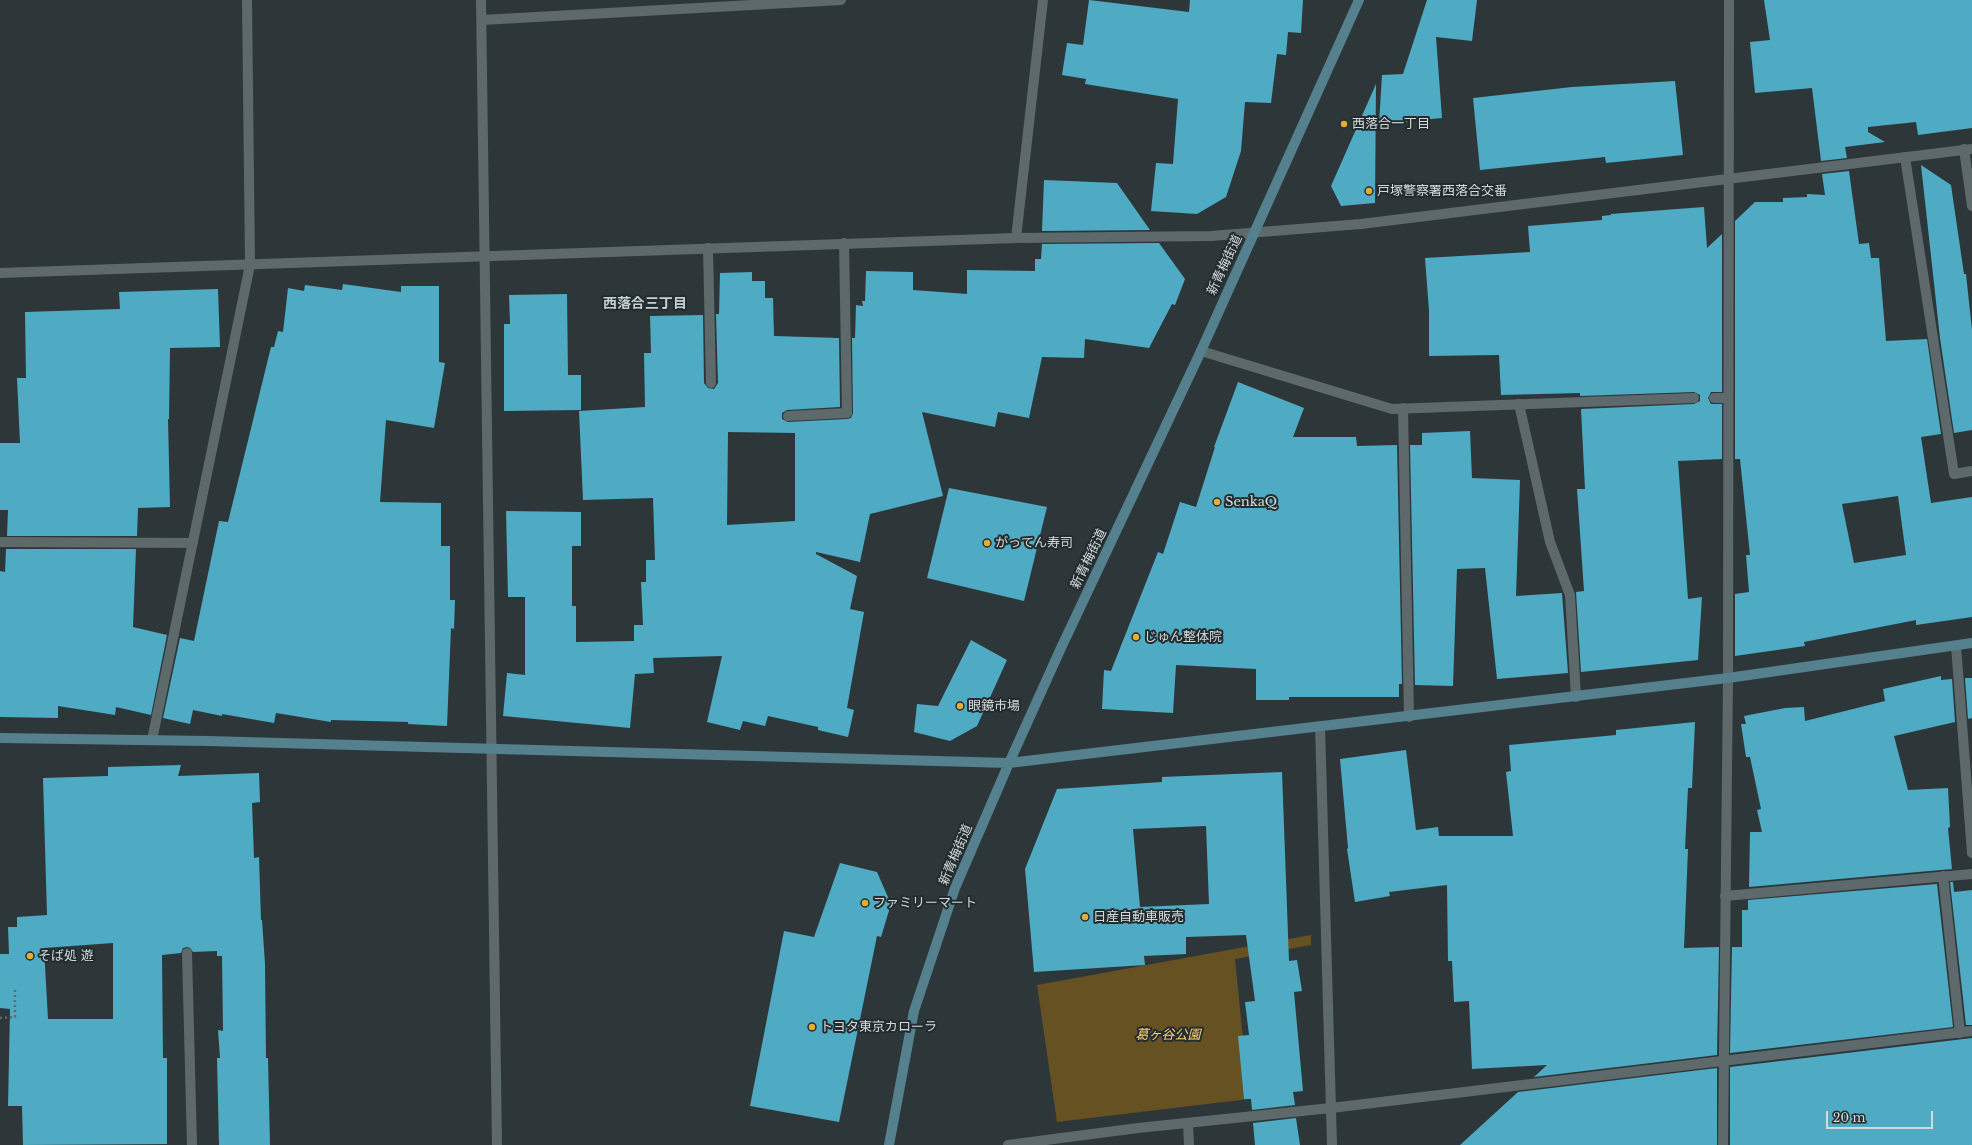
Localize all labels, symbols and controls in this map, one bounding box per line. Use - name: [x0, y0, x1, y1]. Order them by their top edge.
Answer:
- place label: 西落合一丁目: [1352, 116, 1430, 132]
- marker: 西落合一丁目: [1339, 119, 1349, 129]
- place label: 戸塚警察署西落合交番: [1377, 183, 1507, 199]
- marker: 戸塚警察署西落合交番: [1364, 186, 1374, 196]
- street label: 新青梅街道: [1204, 232, 1246, 298]
- district label: 西落合三丁目: [603, 296, 687, 312]
- place label: SenkaQ: [1225, 494, 1277, 510]
- marker: SenkaQ: [1212, 497, 1222, 507]
- street label: 新青梅街道: [1068, 526, 1110, 592]
- place label: がってん寿司: [995, 535, 1073, 551]
- marker: がってん寿司: [982, 538, 992, 548]
- place label: じゅん整体院: [1144, 629, 1222, 645]
- marker: じゅん整体院: [1131, 632, 1141, 642]
- place label: 眼鏡市場: [968, 698, 1020, 714]
- marker: 眼鏡市場: [955, 701, 965, 711]
- street label: 新青梅街道: [936, 822, 976, 888]
- place label: ファミリーマート: [873, 895, 977, 911]
- marker: ファミリーマート: [860, 898, 870, 908]
- place label: 日産自動車販売: [1093, 909, 1184, 925]
- marker: 日産自動車販売: [1080, 912, 1090, 922]
- place label: そば処 遊: [38, 948, 94, 964]
- marker: そば処 遊: [25, 951, 35, 961]
- place label: トヨタ東京カローラ: [820, 1019, 937, 1035]
- marker: トヨタ東京カローラ: [807, 1022, 817, 1032]
- park label: 葛ヶ谷公園: [1136, 1027, 1200, 1043]
- scale bar: [1828, 1103, 1935, 1129]
- text: 20 m: [1833, 1110, 1865, 1125]

